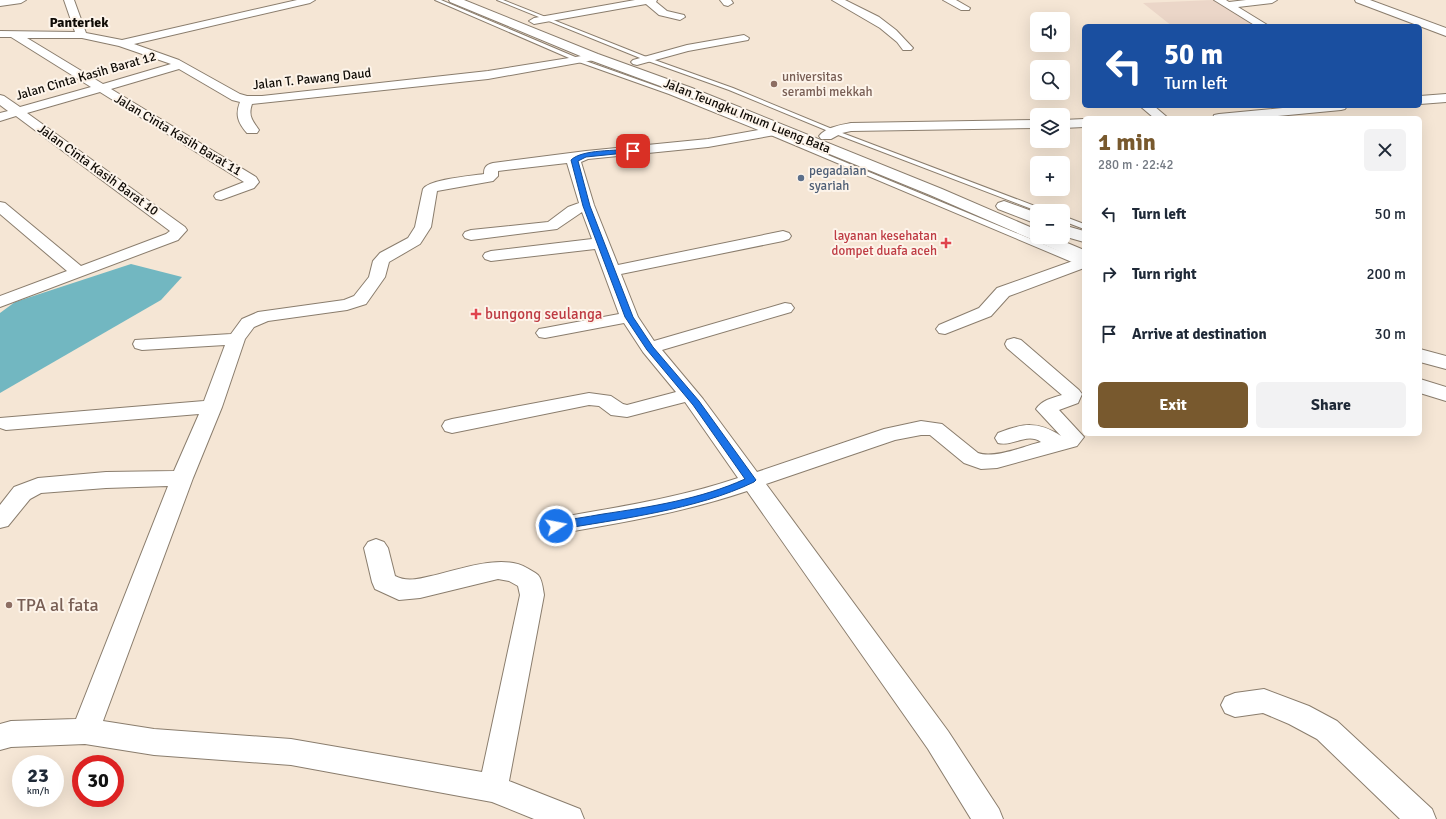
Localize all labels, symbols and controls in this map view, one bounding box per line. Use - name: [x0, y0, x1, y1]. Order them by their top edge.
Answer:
- map controls: [1030, 12, 1070, 244]
- button: sound: [1030, 12, 1070, 52]
- district label: Panteriek: [49, 14, 109, 31]
- text: 50 m: [1164, 38, 1223, 72]
- icon: left: [1098, 40, 1150, 92]
- street label: Jalan Cinta Kasih Barat 12: [14, 48, 158, 104]
- button: search: [1030, 60, 1070, 100]
- street label: Jalan T. Pawang Daud: [252, 65, 372, 93]
- place label: universitas serambi mekkah: [782, 69, 873, 100]
- text: Turn left: [1164, 72, 1227, 94]
- street label: Jalan Teungku Imum Lueng Bata: [661, 75, 833, 157]
- marker: universitas serambi mekkah: [769, 79, 779, 89]
- street label: Jalan Cinta Kasih Barat 11: [112, 91, 244, 179]
- button: layers: [1030, 108, 1070, 148]
- street label: Jalan Cinta Kasih Barat 10: [34, 121, 162, 219]
- text: 1 min: [1098, 127, 1156, 157]
- button: close: [1364, 129, 1406, 171]
- pin: [616, 134, 650, 168]
- icon: arrive: [622, 140, 644, 162]
- button: +: [1030, 156, 1070, 196]
- text: 280 m · 22:42: [1098, 157, 1174, 173]
- place label: pegadaian syariah: [809, 163, 867, 194]
- marker: pegadaian syariah: [796, 173, 806, 183]
- icon: left: [1098, 203, 1120, 225]
- button: −: [1030, 204, 1070, 244]
- text: Turn left: [1132, 205, 1186, 223]
- text: 50 m: [1375, 205, 1406, 223]
- place label: layanan kesehatan dompet duafa aceh: [832, 228, 937, 259]
- marker: layanan kesehatan dompet duafa aceh: [940, 237, 952, 249]
- icon: right: [1098, 263, 1120, 285]
- text: Turn right: [1132, 265, 1197, 283]
- text: 200 m: [1366, 265, 1406, 283]
- place label: bungong seulanga: [485, 305, 602, 323]
- marker: bungong seulanga: [470, 308, 482, 320]
- icon: arrive: [1098, 323, 1120, 345]
- text: Arrive at destination: [1132, 325, 1267, 343]
- text: 30 m: [1375, 325, 1406, 343]
- button: Exit: [1098, 382, 1248, 428]
- button: Share: [1256, 382, 1406, 428]
- position arrow: [535, 505, 577, 547]
- place label: TPA al fata: [17, 594, 99, 616]
- marker: TPA al fata: [4, 600, 14, 610]
- speed limit sign: 30: [72, 755, 124, 807]
- text: 23: [27, 763, 49, 788]
- text: km/h: [27, 785, 49, 797]

